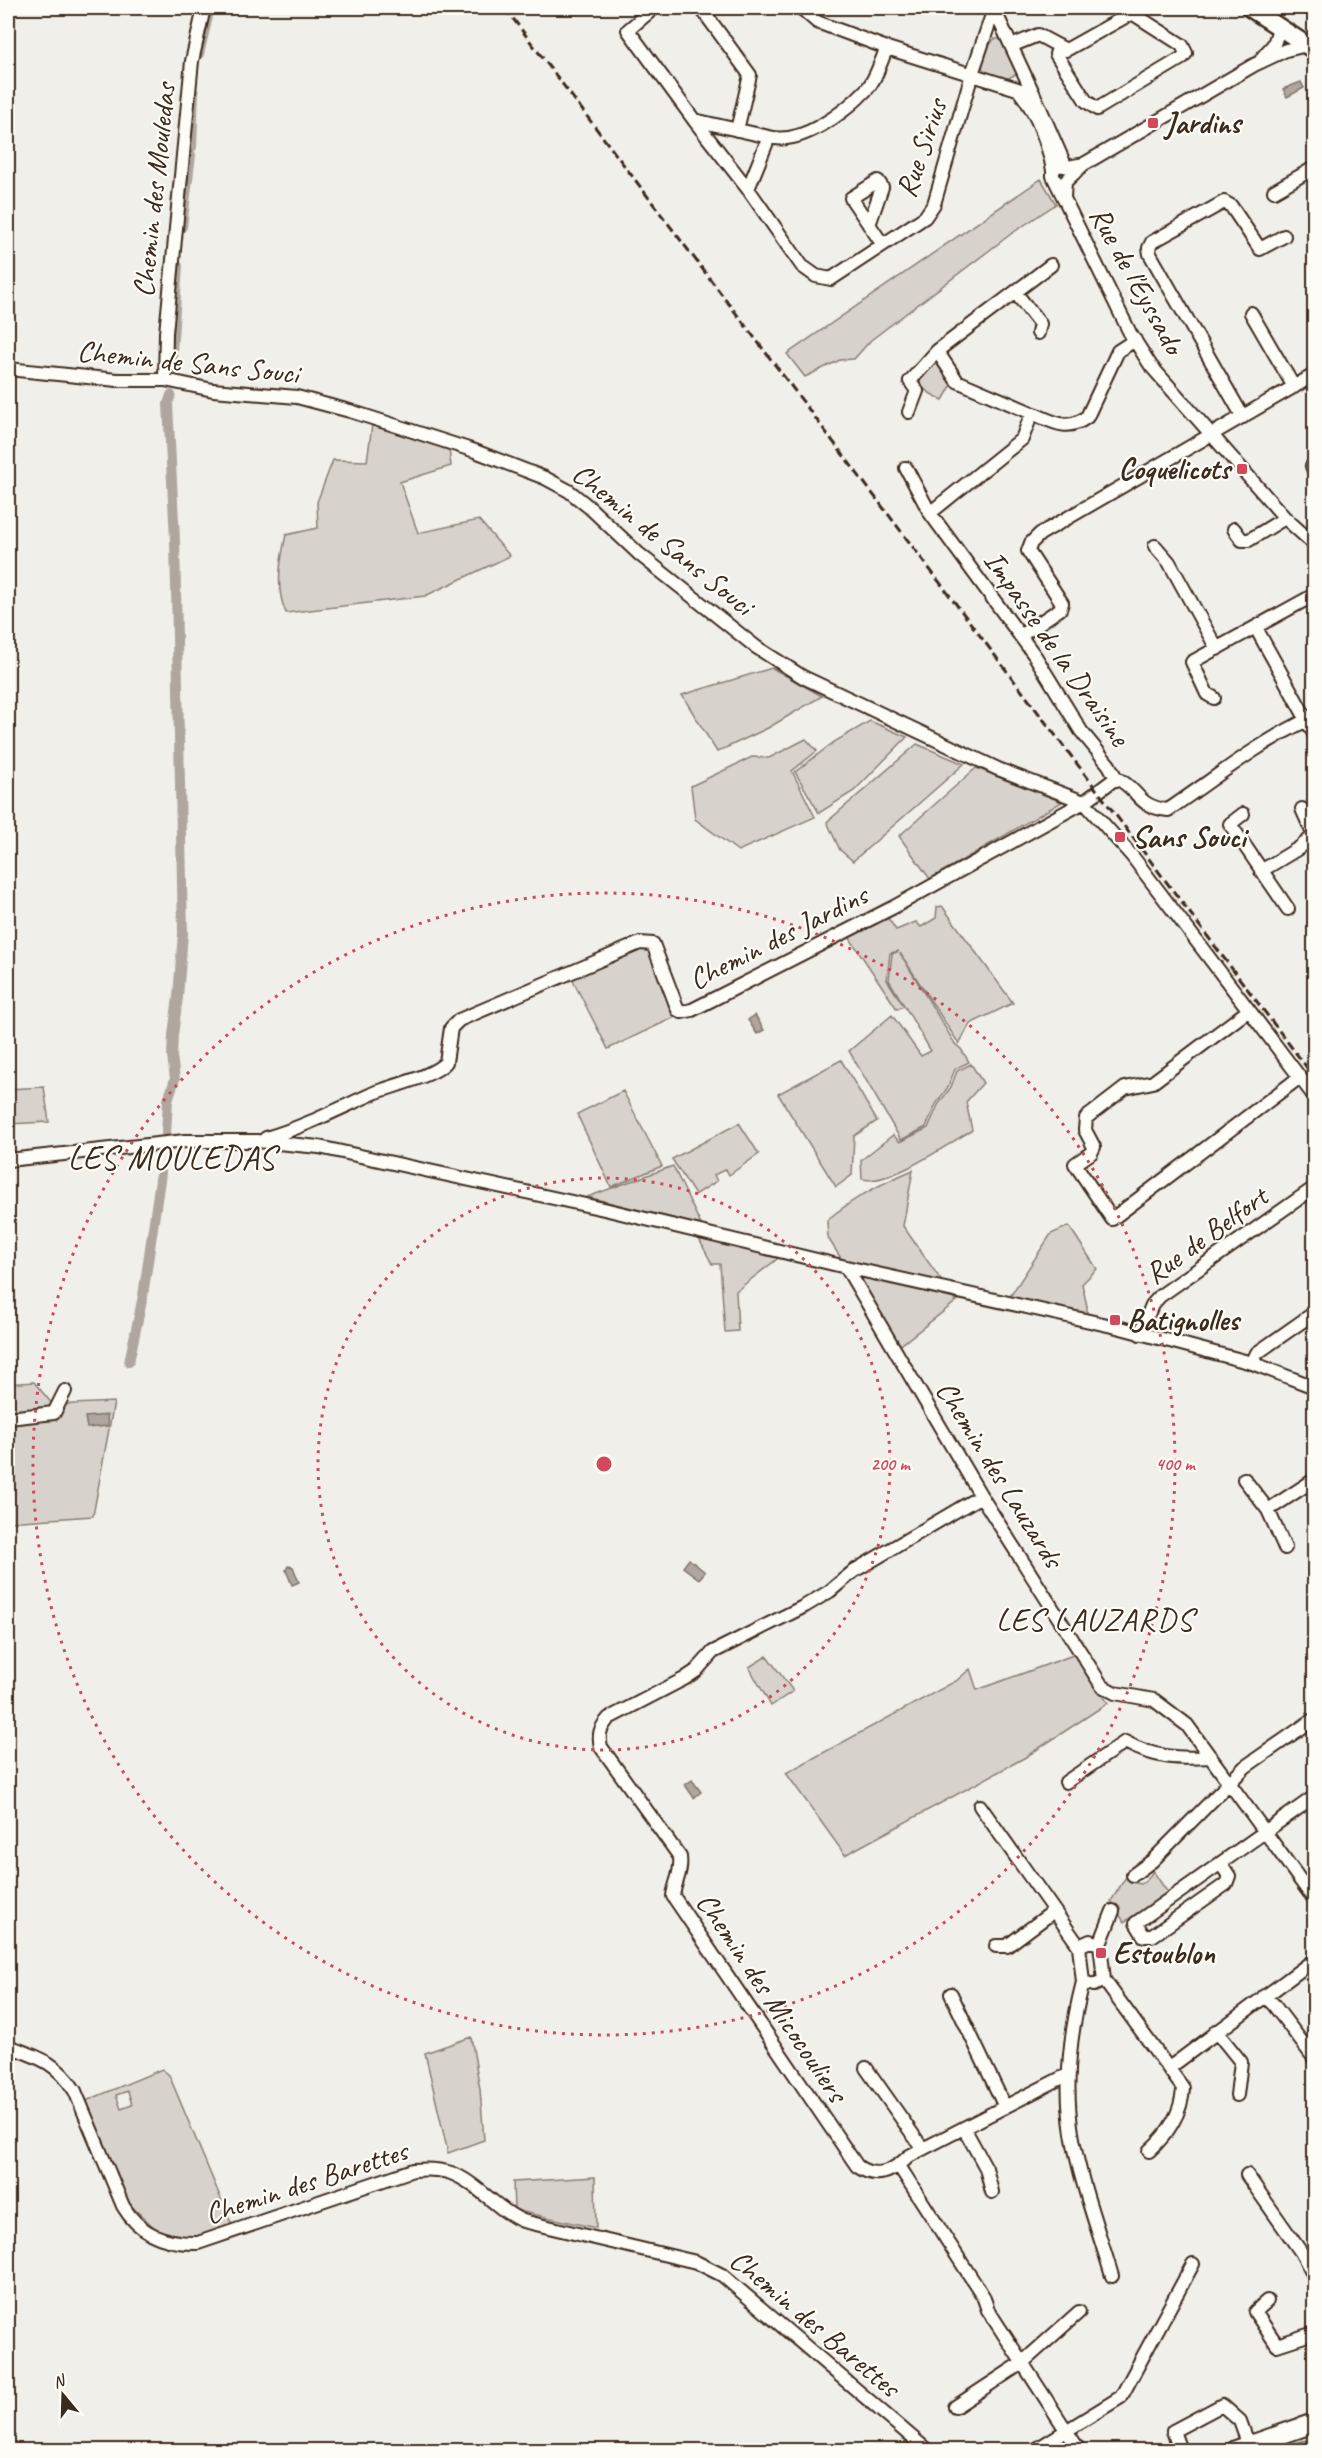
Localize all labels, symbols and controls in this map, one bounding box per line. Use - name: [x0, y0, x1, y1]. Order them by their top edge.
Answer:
- street label: Chemin des Mouledas: [124, 78, 184, 299]
- street label: Rue Sirius: [887, 91, 956, 202]
- place label: Jardins: [1163, 104, 1244, 142]
- marker: Jardins: [1146, 116, 1160, 130]
- street label: Rue de l'Eyssado: [1081, 200, 1195, 363]
- street label: Chemin de Sans Souci: [75, 331, 304, 393]
- place label: Coquelicots: [1118, 450, 1233, 488]
- street label: Chemin de Sans Souci: [565, 454, 764, 626]
- marker: Coquelicots: [1235, 462, 1249, 476]
- street label: Impasse de la Draisine: [975, 543, 1140, 755]
- place label: Sans Souci: [1132, 818, 1250, 856]
- marker: Sans Souci: [1113, 830, 1127, 844]
- street label: Chemin des Jardins: [682, 874, 876, 998]
- district label: LES MOULEDAS: [68, 1137, 281, 1179]
- street label: Rue de Belfort: [1137, 1176, 1277, 1292]
- place label: Batignolles: [1127, 1301, 1242, 1339]
- marker: Batignolles: [1108, 1313, 1122, 1327]
- street label: Chemin des Lauzards: [927, 1374, 1074, 1577]
- text: 200 m: [871, 1453, 911, 1475]
- text: 400 m: [1156, 1453, 1196, 1475]
- centre of rings: [594, 1454, 614, 1474]
- district label: LES LAUZARDS: [996, 1599, 1199, 1640]
- street label: Chemin des Micocouliers: [688, 1885, 858, 2111]
- place label: Estoublon: [1113, 1934, 1216, 1972]
- marker: Estoublon: [1094, 1946, 1108, 1960]
- street label: Chemin des Barettes: [200, 2131, 415, 2233]
- street label: Chemin des Barettes: [722, 2241, 910, 2407]
- north arrow: [33, 2365, 93, 2425]
- text: N: [51, 2370, 69, 2393]

